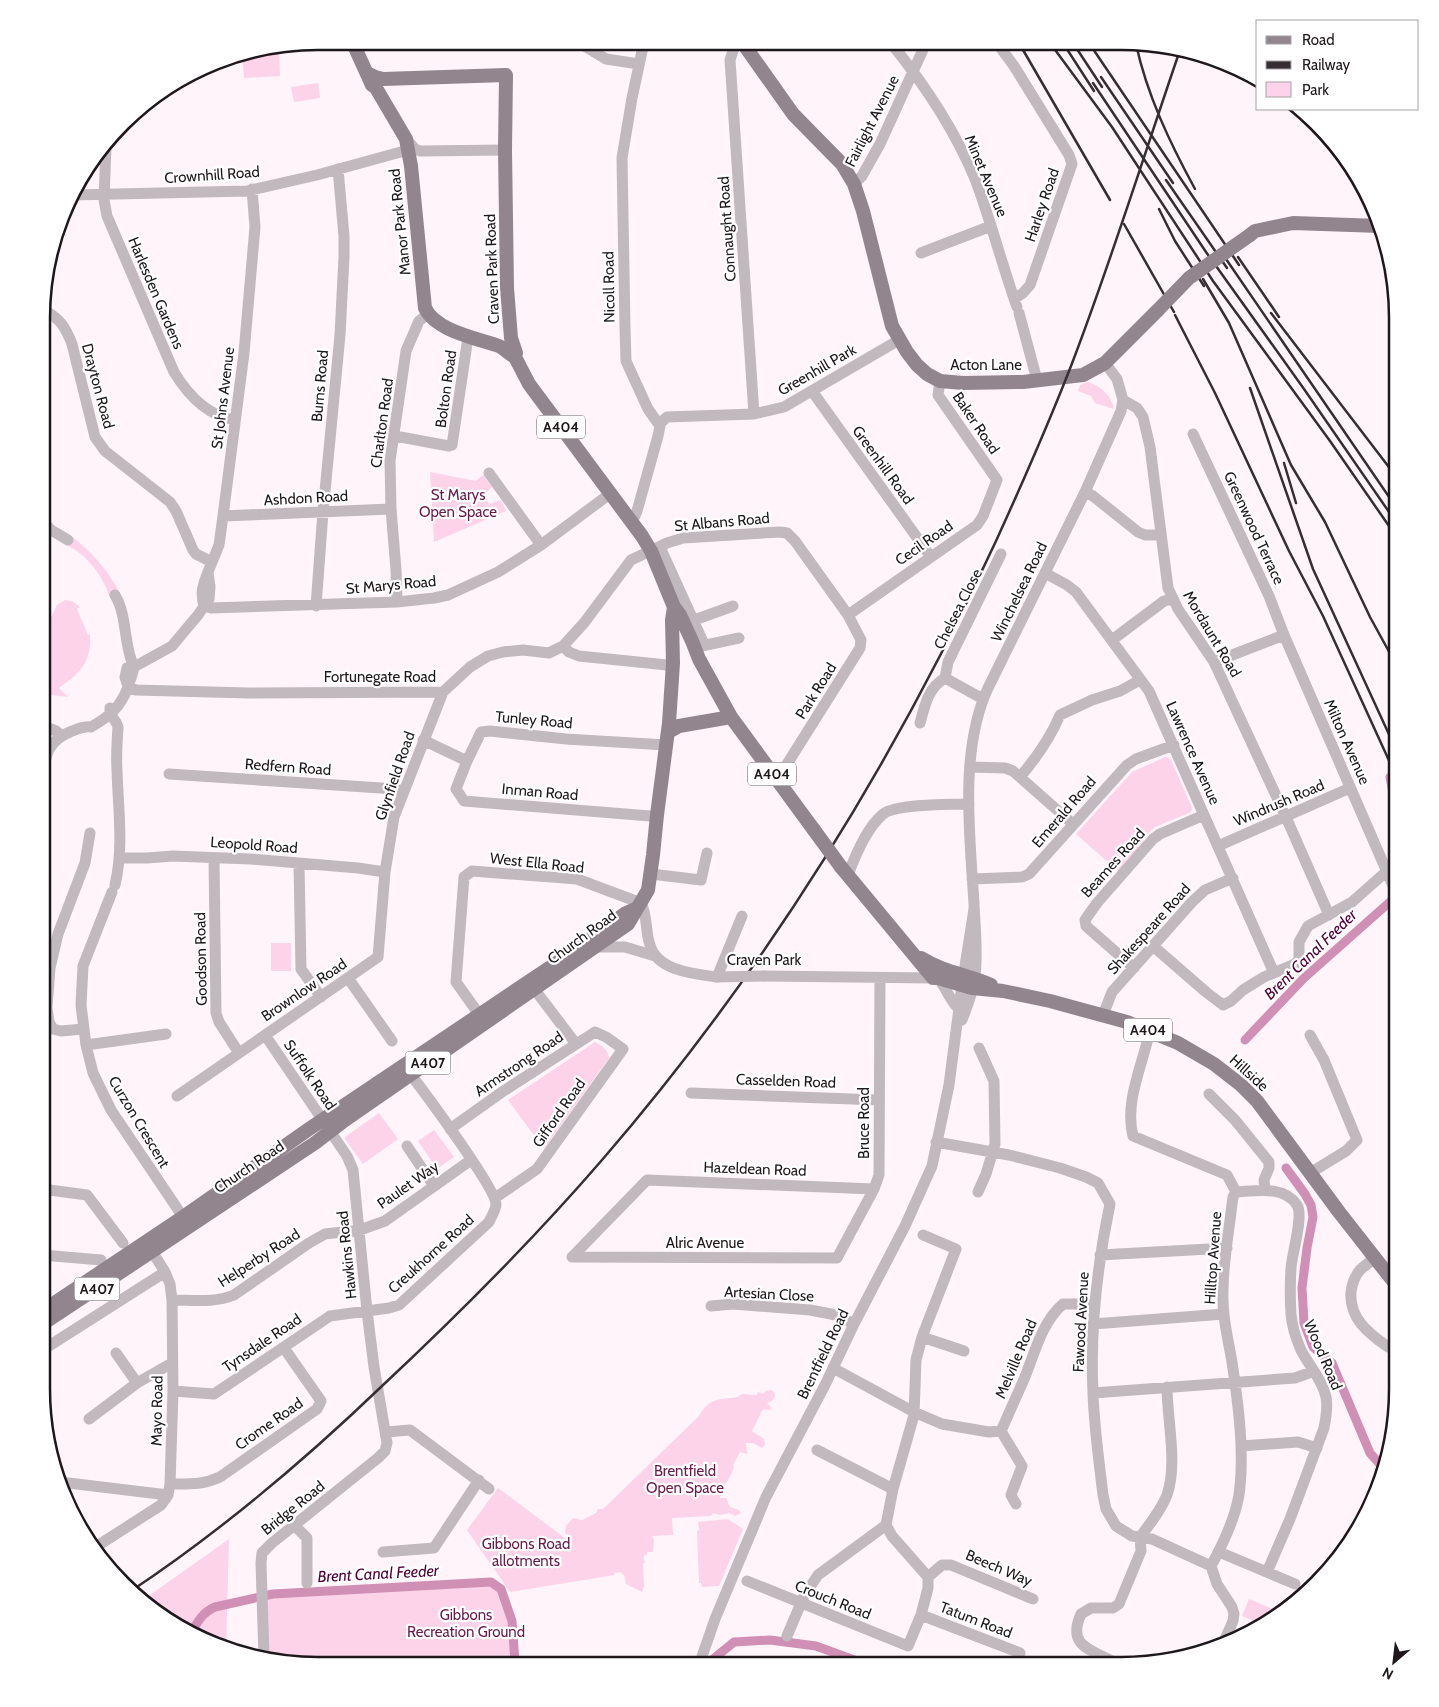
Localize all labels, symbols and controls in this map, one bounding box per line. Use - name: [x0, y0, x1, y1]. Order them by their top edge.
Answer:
- legend: [1256, 20, 1419, 110]
- text: Road: [1302, 31, 1335, 49]
- text: Railway: [1302, 56, 1351, 74]
- street label: Fairlight Avenue: [841, 72, 903, 170]
- text: Park: [1302, 81, 1329, 99]
- street label: Minet Avenue: [961, 132, 1011, 220]
- street label: Crownhill Road: [164, 163, 260, 187]
- street label: Harley Road: [1021, 166, 1063, 244]
- street label: Manor Park Road: [385, 168, 415, 276]
- street label: Connaught Road: [714, 176, 740, 282]
- street label: Craven Park Road: [481, 214, 503, 324]
- street label: Harlesden Gardens: [124, 234, 188, 352]
- street label: Nicoll Road: [599, 251, 619, 323]
- street label: Greenhill Park: [775, 340, 859, 400]
- street label: Drayton Road: [78, 341, 118, 431]
- street label: St Johns Avenue: [208, 346, 238, 450]
- street label: Burns Road: [308, 349, 332, 423]
- street label: Bolton Road: [432, 349, 460, 429]
- street label: Acton Lane: [950, 356, 1022, 374]
- street label: Charlton Road: [367, 377, 397, 469]
- street label: Baker Road: [949, 389, 1003, 457]
- road number: A404: [537, 416, 585, 438]
- street label: Greenhill Road: [849, 422, 917, 508]
- street label: Greenwood Terrace: [1220, 469, 1288, 588]
- park label: St Marys Open Space: [419, 486, 497, 521]
- street label: Ashdon Road: [263, 487, 349, 509]
- street label: St Albans Road: [674, 509, 770, 535]
- street label: Cecil Road: [892, 517, 956, 569]
- street label: Winchelsea Road: [987, 539, 1051, 645]
- street label: Chelsea Close: [930, 565, 986, 652]
- street label: St Marys Road: [345, 572, 437, 598]
- street label: Mordaunt Road: [1179, 588, 1245, 680]
- street label: Park Road: [792, 660, 840, 722]
- street label: Fortunegate Road: [324, 668, 436, 686]
- street label: Milton Avenue: [1320, 697, 1374, 788]
- street label: Lawrence Avenue: [1162, 698, 1224, 808]
- street label: Tunley Road: [495, 708, 573, 732]
- street label: Glynfield Road: [371, 729, 419, 823]
- street label: Redfern Road: [244, 755, 332, 779]
- road number: A404: [748, 762, 796, 786]
- street label: Emerald Road: [1028, 773, 1100, 851]
- street label: Windrush Road: [1231, 776, 1327, 830]
- street label: Inman Road: [501, 780, 579, 804]
- street label: Beames Road: [1077, 825, 1149, 901]
- street label: Leopold Road: [210, 833, 298, 857]
- street label: West Ella Road: [489, 849, 585, 877]
- street label: Shakespeare Road: [1104, 880, 1194, 978]
- water label: Brent Canal Feeder: [1260, 905, 1361, 1003]
- street label: Church Road: [544, 906, 620, 968]
- street label: Goodson Road: [191, 912, 211, 1006]
- street label: Craven Park: [727, 951, 801, 969]
- street label: Brownlow Road: [258, 955, 350, 1025]
- road number: A404: [1124, 1018, 1172, 1042]
- street label: Armstrong Road: [471, 1028, 567, 1100]
- street label: Suffolk Road: [280, 1037, 340, 1113]
- street label: Hillside: [1226, 1051, 1272, 1095]
- road number: A407: [406, 1052, 450, 1074]
- street label: Casselden Road: [736, 1070, 836, 1092]
- street label: Curzon Crescent: [105, 1073, 173, 1171]
- street label: Gifford Road: [529, 1075, 589, 1151]
- street label: Bruce Road: [855, 1087, 873, 1159]
- street label: Church Road: [211, 1137, 287, 1197]
- street label: Paulet Way: [374, 1157, 443, 1213]
- street label: Hazeldean Road: [703, 1158, 807, 1180]
- street label: Hawkins Road: [333, 1210, 361, 1300]
- street label: Creukhorne Road: [384, 1211, 478, 1297]
- street label: Hilltop Avenue: [1201, 1211, 1225, 1305]
- street label: Helperby Road: [215, 1225, 303, 1291]
- street label: Alric Avenue: [666, 1234, 744, 1252]
- street label: Fawood Avenue: [1069, 1271, 1093, 1373]
- road number: A407: [74, 1278, 120, 1300]
- street label: Artesian Close: [724, 1283, 815, 1305]
- street label: Brentfield Road: [793, 1306, 853, 1402]
- street label: Tynsdale Road: [219, 1310, 305, 1376]
- street label: Melville Road: [991, 1317, 1041, 1401]
- street label: Wood Road: [1300, 1317, 1346, 1393]
- street label: Mayo Road: [147, 1376, 167, 1446]
- street label: Crome Road: [232, 1394, 306, 1454]
- park label: Brentfield Open Space: [646, 1462, 724, 1497]
- street label: Bridge Road: [258, 1477, 328, 1539]
- park label: Gibbons Road allotments: [482, 1535, 570, 1570]
- street label: Beech Way: [963, 1546, 1035, 1590]
- water label: Brent Canal Feeder: [317, 1561, 440, 1586]
- street label: Crouch Road: [792, 1577, 874, 1623]
- street label: Tatum Road: [937, 1598, 1015, 1642]
- park label: Gibbons Recreation Ground: [407, 1606, 525, 1641]
- north arrow: [1369, 1637, 1419, 1687]
- text: N: [1379, 1663, 1396, 1684]

